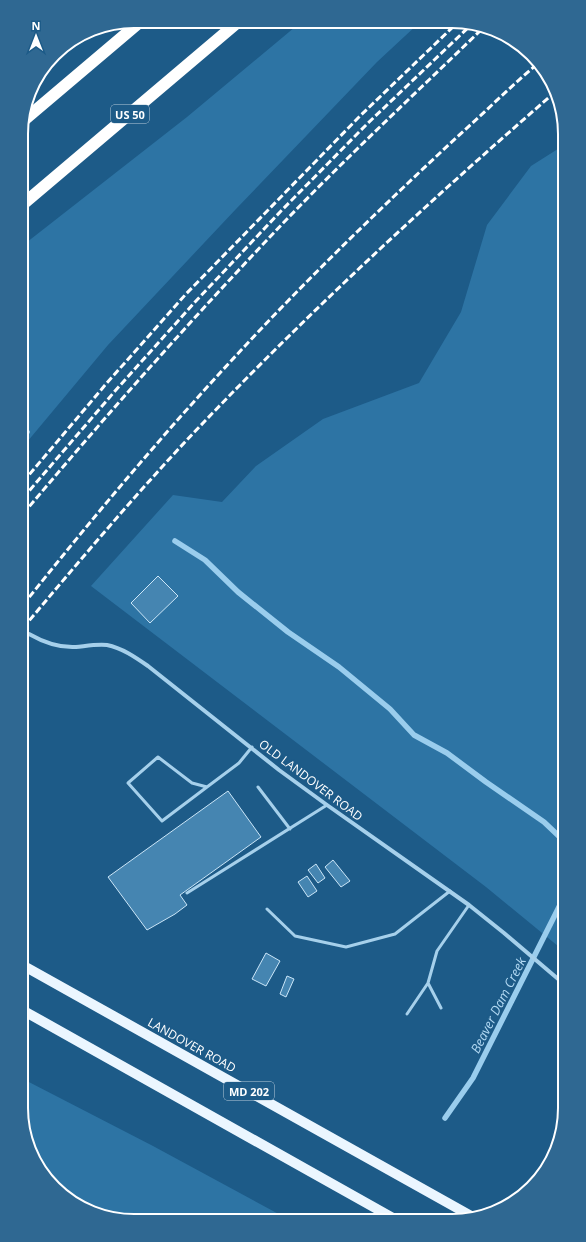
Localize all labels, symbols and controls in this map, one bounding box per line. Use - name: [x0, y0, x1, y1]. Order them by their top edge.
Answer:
- north arrow: [16, 16, 56, 56]
- text: N: [32, 18, 40, 33]
- road number: US 50: [111, 105, 149, 123]
- street label: OLD LANDOVER ROAD: [256, 735, 366, 825]
- water label: Beaver Dam Creek: [466, 953, 530, 1056]
- street label: LANDOVER ROAD: [145, 1014, 239, 1076]
- road number: MD 202: [224, 1082, 274, 1100]

